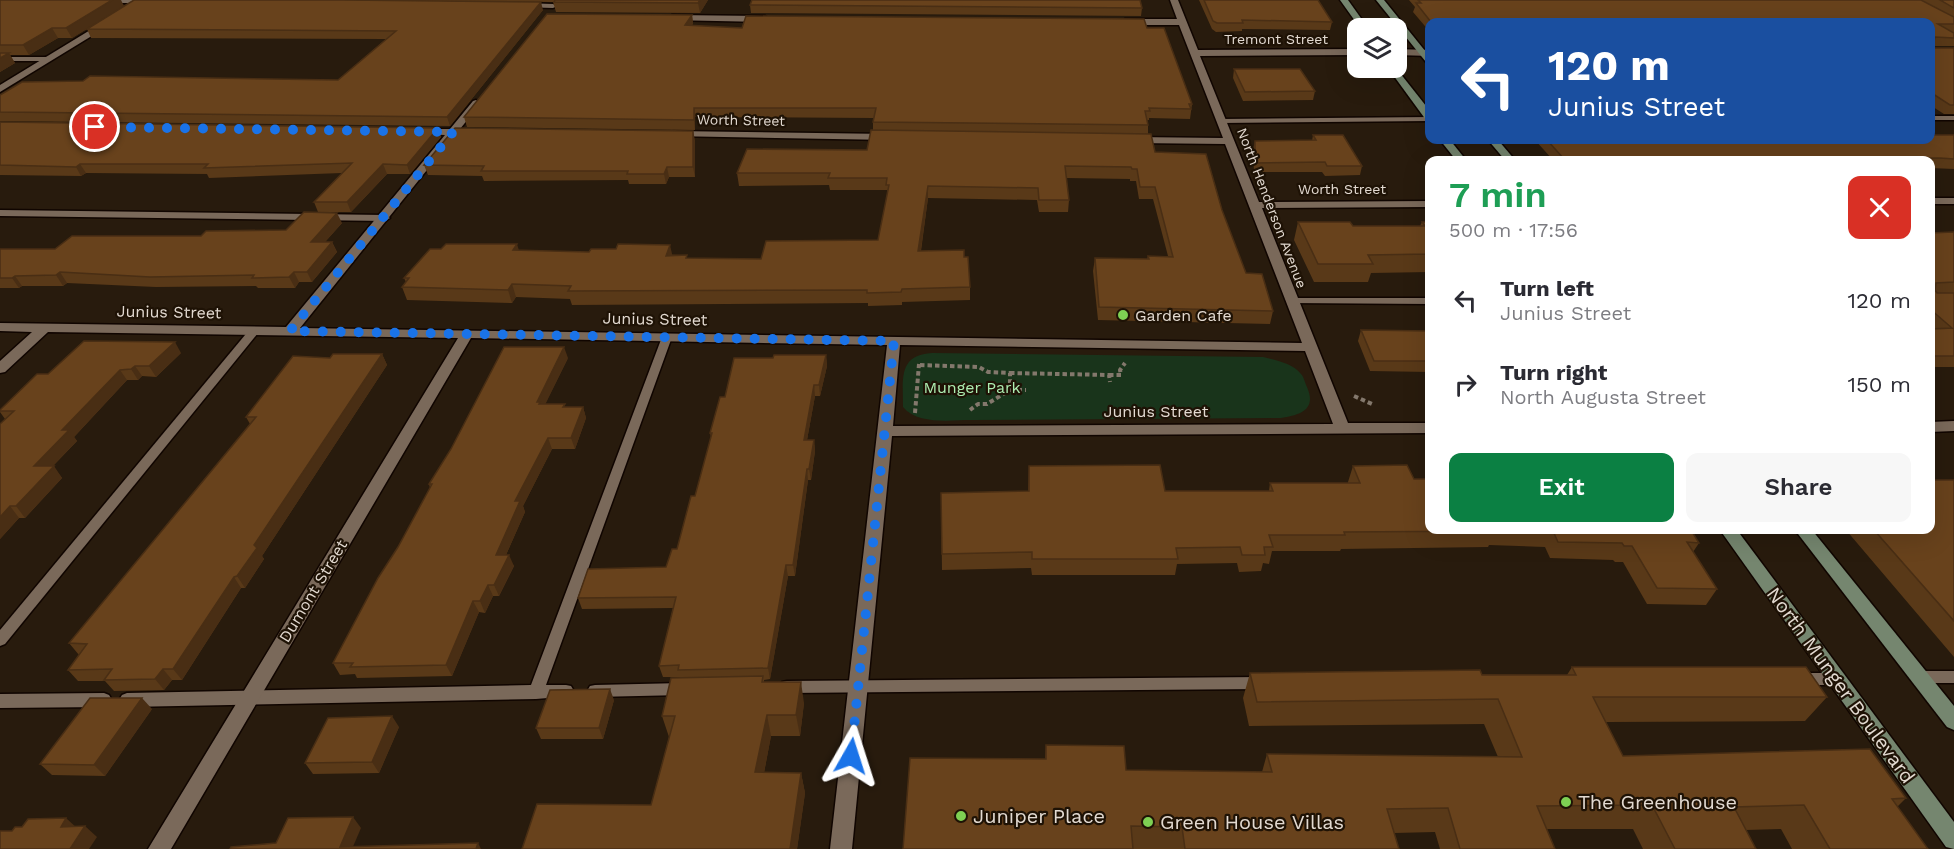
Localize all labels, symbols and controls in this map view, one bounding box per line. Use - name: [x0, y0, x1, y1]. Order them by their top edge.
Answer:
- map controls: [1347, 18, 1407, 78]
- button: layers: [1347, 18, 1407, 78]
- street label: Tremont Street: [1224, 31, 1328, 47]
- text: 120 m: [1548, 41, 1670, 90]
- icon: left: [1449, 42, 1527, 120]
- text: Junius Street: [1548, 91, 1725, 123]
- pin: [69, 101, 120, 152]
- icon: arrive: [78, 110, 111, 143]
- street label: Worth Street: [697, 111, 785, 129]
- street label: North Henderson Avenue: [1234, 126, 1310, 290]
- text: 7 min: [1449, 174, 1547, 216]
- button: close: [1848, 176, 1911, 239]
- street label: Worth Street: [1298, 181, 1386, 197]
- text: 500 m · 17:56: [1449, 218, 1578, 242]
- text: Turn left: [1500, 276, 1594, 301]
- icon: left: [1449, 284, 1482, 317]
- text: 120 m: [1847, 288, 1911, 313]
- text: Junius Street: [1500, 301, 1631, 325]
- street label: Junius Street: [116, 302, 222, 322]
- place label: Garden Cafe: [1135, 306, 1232, 325]
- marker: Garden Cafe: [1116, 308, 1130, 322]
- street label: Junius Street: [602, 309, 708, 329]
- text: Turn right: [1500, 360, 1607, 385]
- icon: right: [1449, 368, 1482, 401]
- text: 150 m: [1847, 372, 1911, 397]
- park label: Munger Park: [923, 378, 1021, 397]
- text: North Augusta Street: [1500, 385, 1706, 409]
- street label: Junius Street: [1104, 402, 1209, 421]
- button: Exit: [1449, 453, 1674, 522]
- button: Share: [1686, 453, 1911, 522]
- street label: Dumont Street: [275, 536, 351, 646]
- street label: North Munger Boulevard: [1762, 582, 1920, 788]
- position arrow: [819, 724, 883, 788]
- place label: The Greenhouse: [1578, 790, 1737, 814]
- marker: The Greenhouse: [1559, 795, 1573, 809]
- place label: Juniper Place: [973, 804, 1105, 828]
- marker: Juniper Place: [954, 809, 968, 823]
- place label: Green House Villas: [1160, 810, 1344, 834]
- marker: Green House Villas: [1141, 815, 1155, 829]

